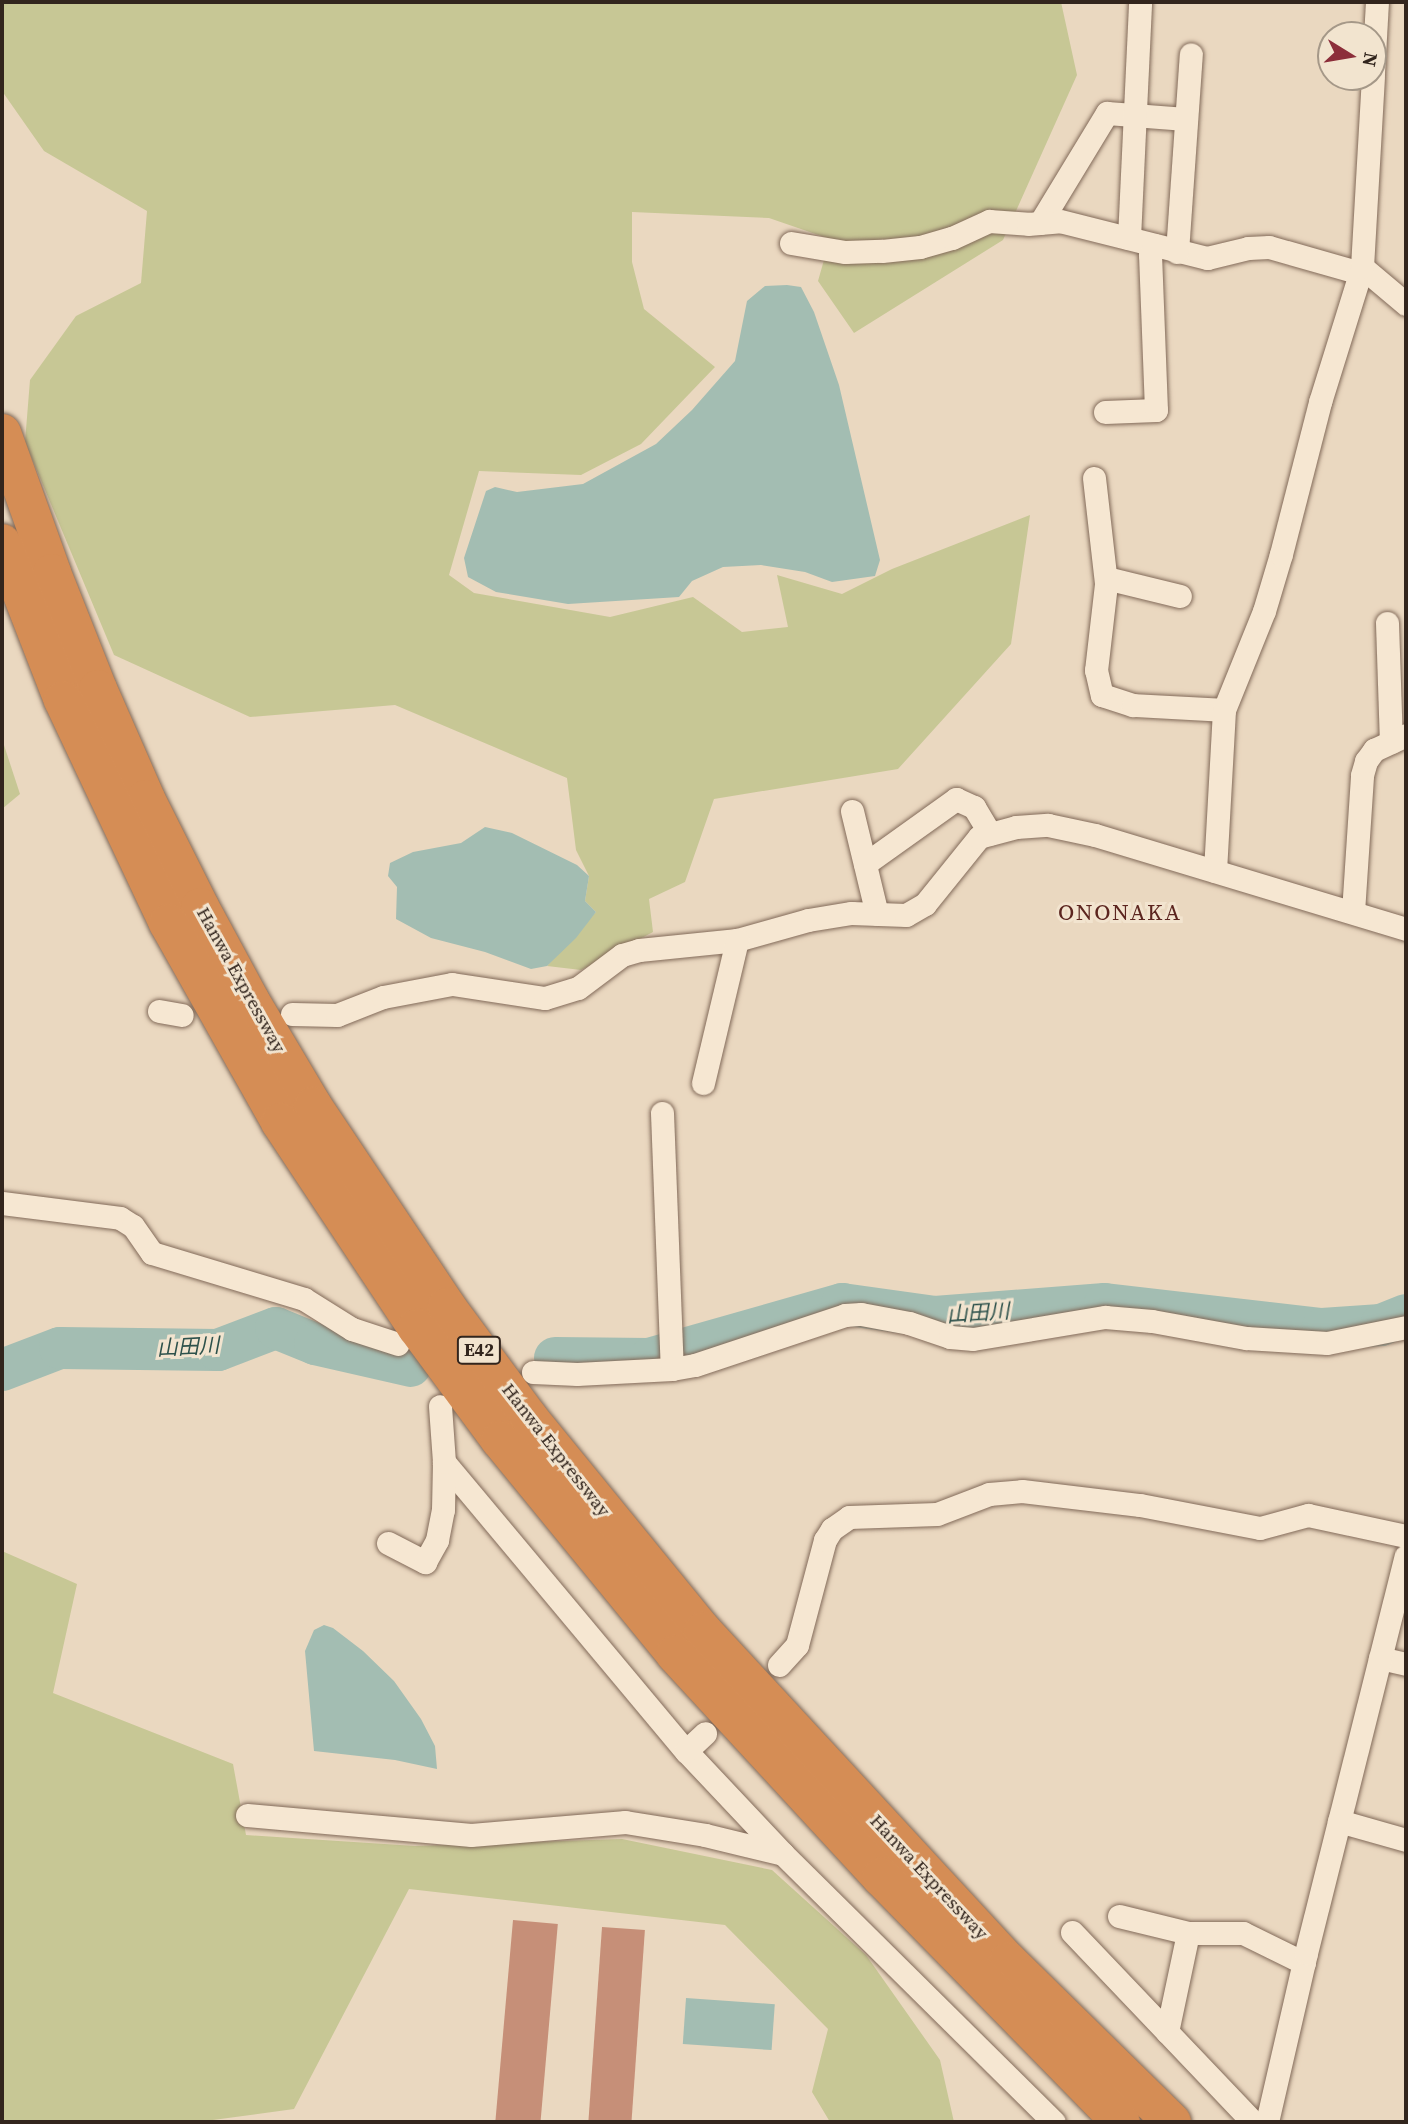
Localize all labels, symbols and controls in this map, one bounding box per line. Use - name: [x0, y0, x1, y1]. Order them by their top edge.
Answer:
- north arrow: [1317, 21, 1387, 91]
- text: N: [1357, 50, 1385, 69]
- district label: ONONAKA: [1059, 898, 1181, 926]
- street label: Hanwa Expressway: [192, 903, 290, 1057]
- water label: 山田川: [946, 1298, 1010, 1328]
- water label: 山田川: [156, 1333, 220, 1361]
- road number: E42: [456, 1336, 502, 1364]
- street label: Hanwa Expressway: [497, 1379, 615, 1521]
- street label: Hanwa Expressway: [865, 1810, 993, 1944]

